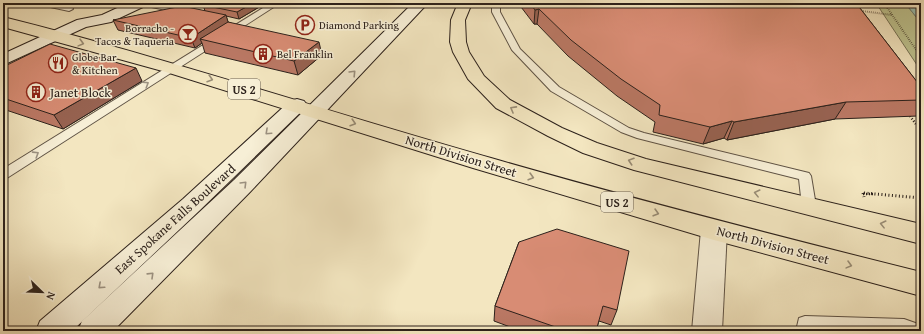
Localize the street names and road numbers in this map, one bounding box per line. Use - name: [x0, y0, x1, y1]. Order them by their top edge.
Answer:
- road number: US 2: [228, 79, 260, 99]
- street label: North Division Street: [403, 130, 519, 182]
- street label: East Spokane Falls Boulevard: [110, 159, 240, 279]
- road number: US 2: [601, 192, 633, 212]
- street label: North Division Street: [715, 221, 832, 269]

